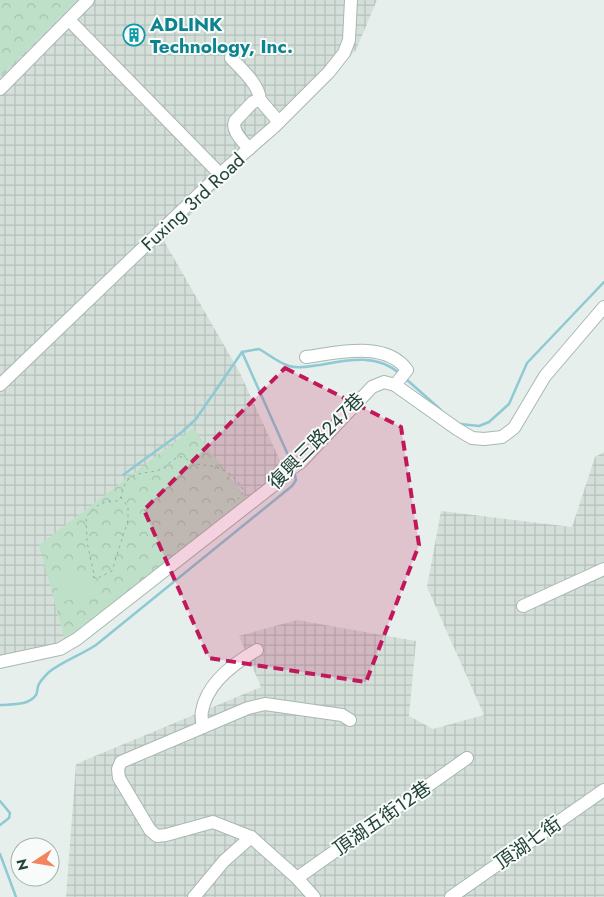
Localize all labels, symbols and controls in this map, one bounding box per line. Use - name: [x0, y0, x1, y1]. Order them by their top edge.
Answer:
- place label: ADLINK Technology, Inc.: [149, 11, 293, 60]
- building icon: ADLINK Technology, Inc.: [122, 23, 146, 47]
- street label: Fuxing 3rd Road: [135, 147, 251, 257]
- street label: 復興三路247巷: [262, 387, 370, 495]
- street label: 頂湖五街12巷: [327, 774, 437, 862]
- street label: 頂湖七街: [489, 810, 567, 876]
- north arrow: [10, 837, 60, 887]
- text: N: [11, 857, 33, 872]

